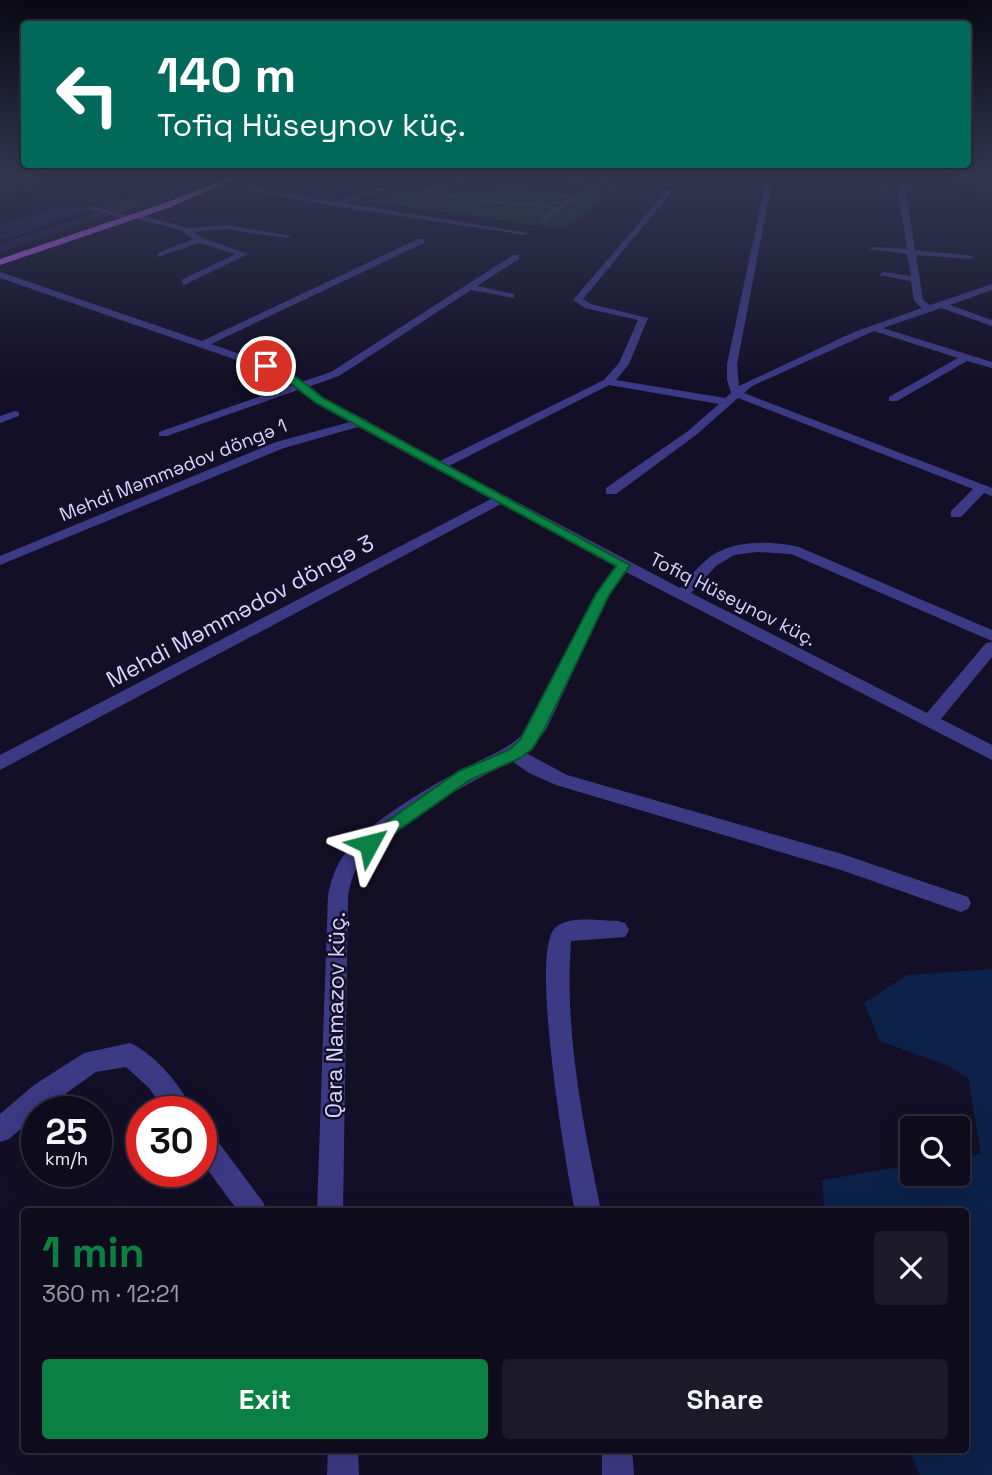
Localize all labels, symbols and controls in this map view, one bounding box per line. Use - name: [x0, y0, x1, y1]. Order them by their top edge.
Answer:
- text: 140 m: [157, 44, 296, 106]
- icon: left: [42, 49, 133, 140]
- text: Tofiq Hüseynov küç.: [157, 105, 466, 145]
- pin: [236, 336, 296, 396]
- icon: arrive: [247, 347, 285, 385]
- street label: Mehdi Məmmədov döngə 1: [56, 413, 290, 527]
- street label: Mehdi Məmmədov döngə 3: [101, 528, 379, 694]
- street label: Tofiq Hüseynov küç.: [646, 546, 820, 652]
- position arrow: [332, 807, 406, 881]
- street label: Qara Namazov küç.: [318, 911, 352, 1119]
- speed limit sign: 30: [126, 1096, 217, 1187]
- text: 25: [46, 1110, 87, 1154]
- map controls: [900, 1116, 970, 1186]
- button: search: [900, 1116, 970, 1186]
- text: km/h: [45, 1147, 88, 1170]
- text: 1 min: [42, 1226, 145, 1279]
- button: close: [874, 1231, 948, 1305]
- text: 360 m · 12:21: [42, 1279, 179, 1309]
- button: Exit: [42, 1359, 488, 1439]
- button: Share: [502, 1359, 948, 1439]

